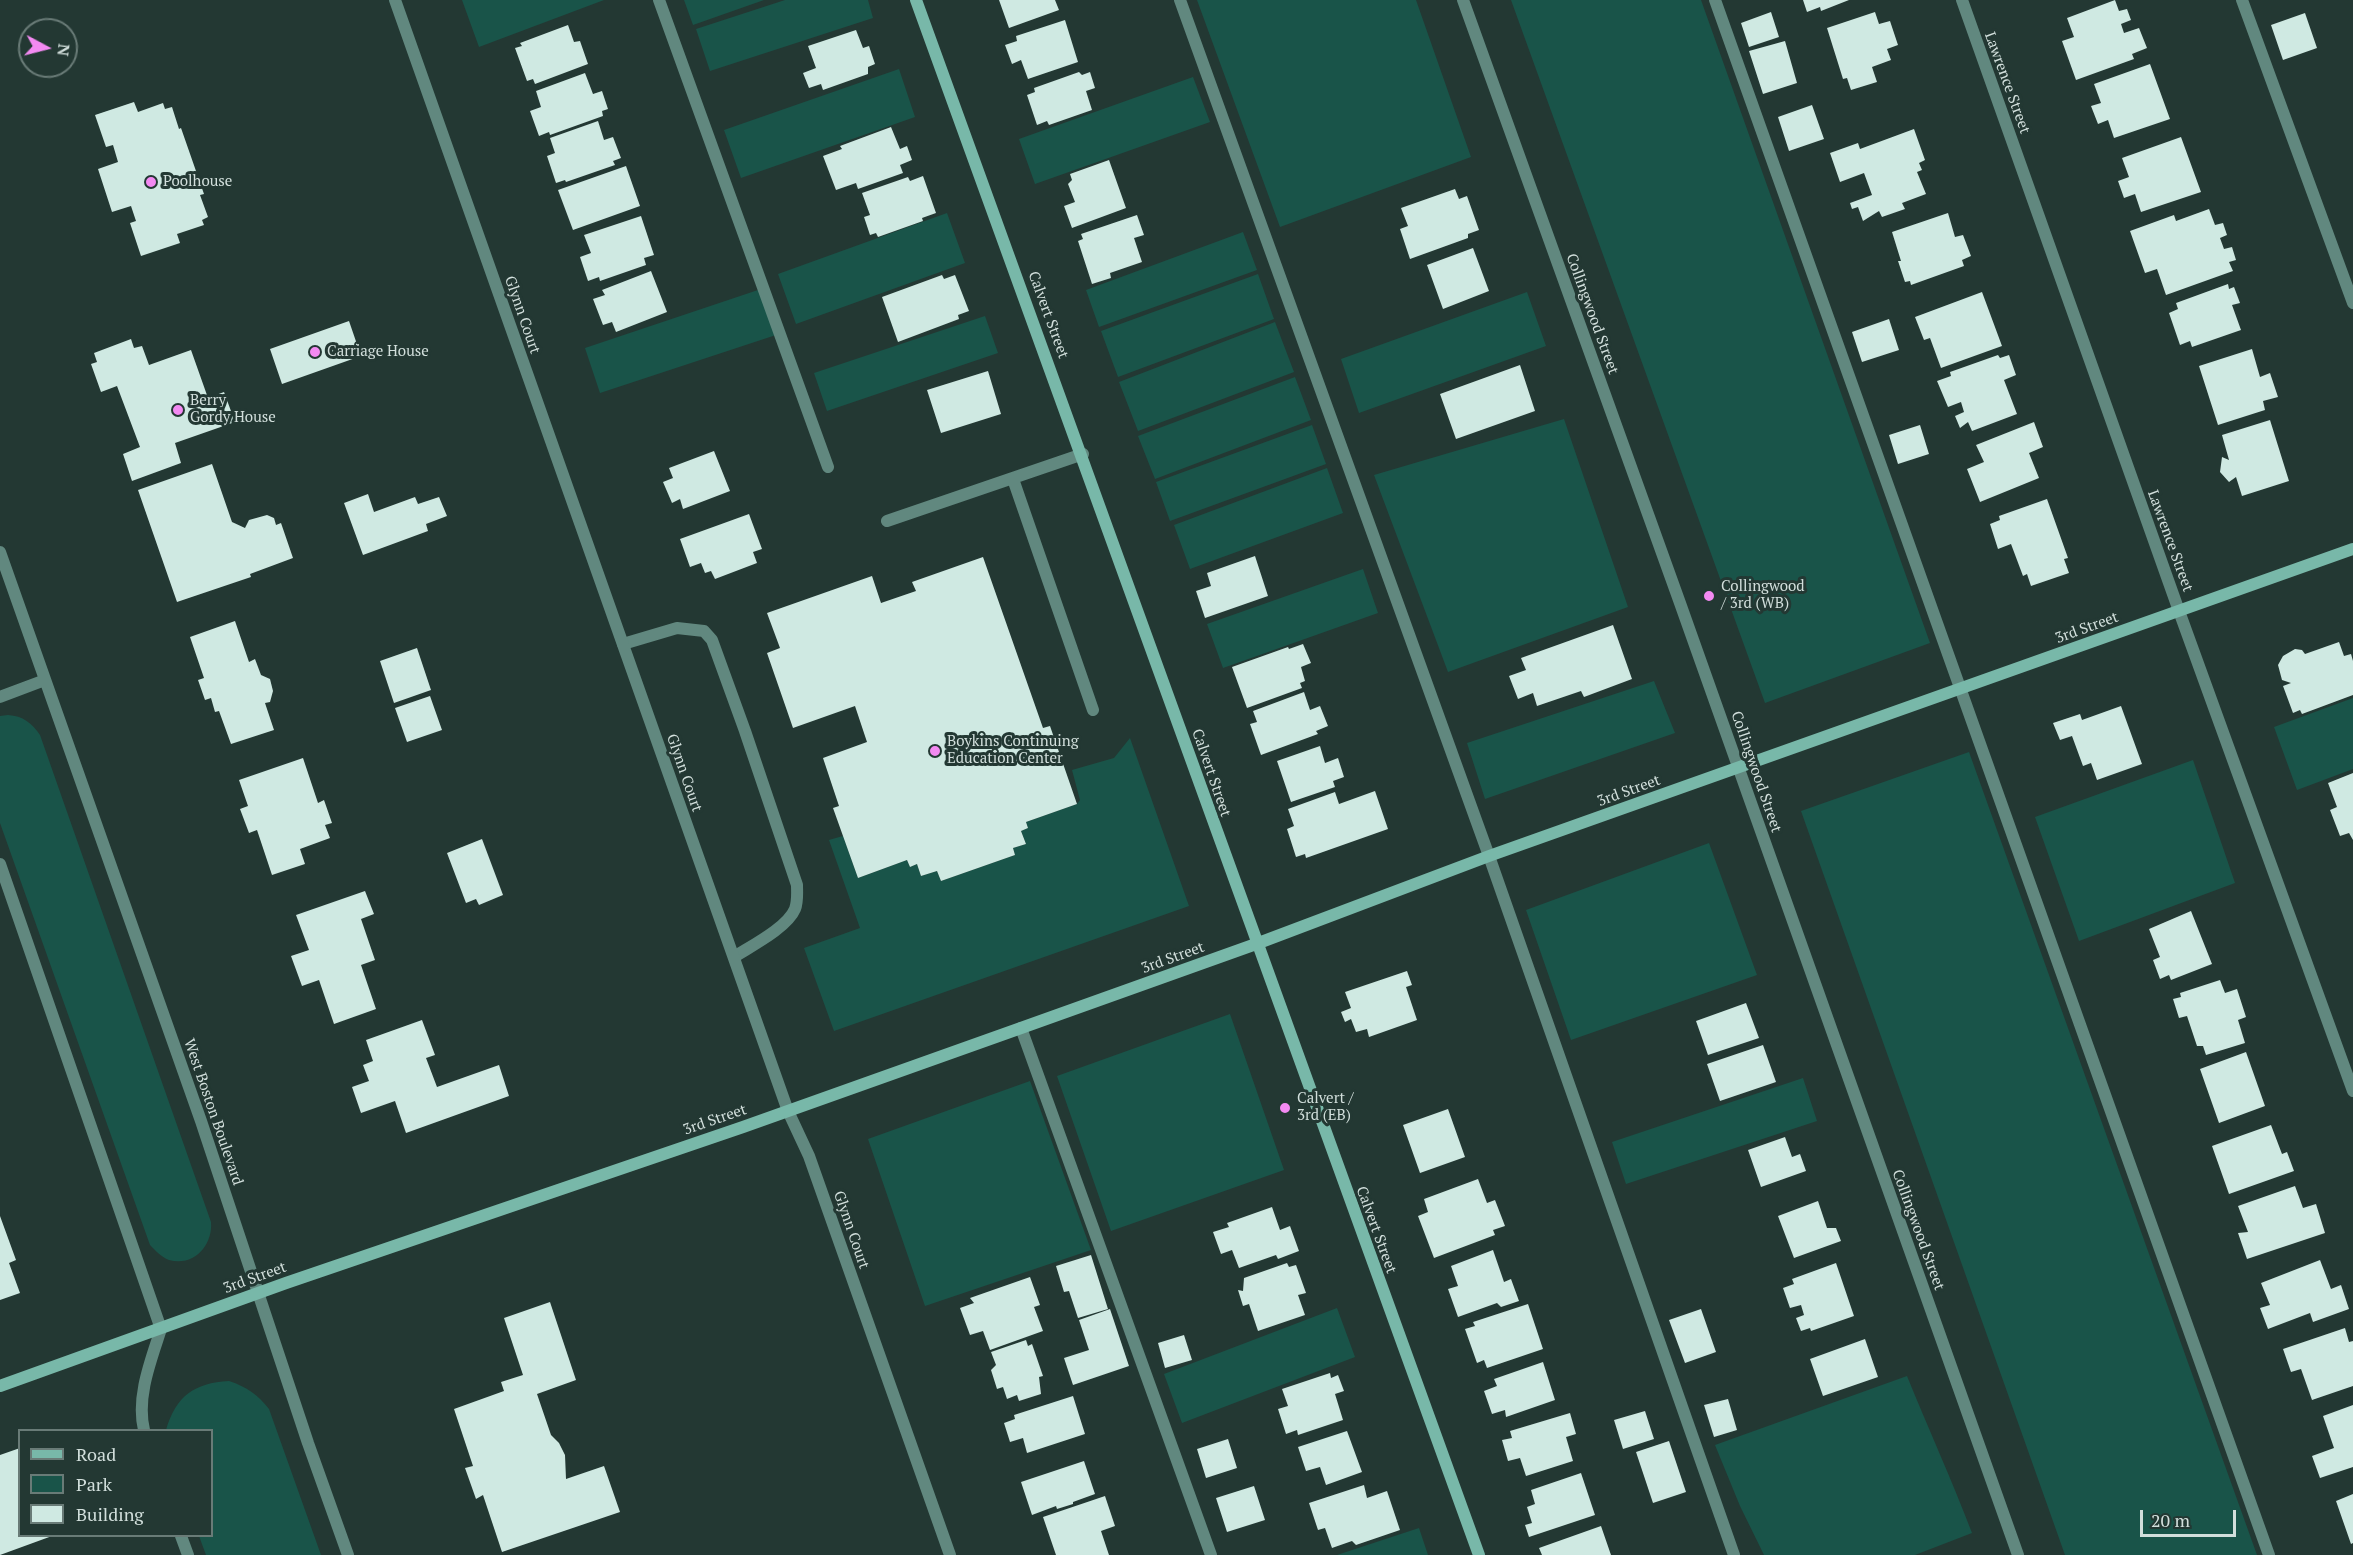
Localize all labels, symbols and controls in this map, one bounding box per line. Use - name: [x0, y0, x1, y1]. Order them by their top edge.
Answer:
- north arrow: [18, 18, 78, 78]
- street label: Lawrence Street: [1980, 30, 2034, 136]
- text: N: [52, 43, 76, 57]
- place label: Poolhouse: [163, 173, 232, 191]
- marker: Poolhouse: [144, 175, 158, 189]
- street label: Collingwood Street: [1562, 251, 1622, 377]
- street label: Calvert Street: [1024, 269, 1072, 361]
- street label: Glynn Court: [500, 274, 544, 356]
- place label: Carriage House: [327, 343, 429, 361]
- marker: Carriage House: [308, 345, 322, 359]
- place label: Berry Gordy House: [190, 392, 276, 427]
- marker: Berry Gordy House: [171, 403, 185, 417]
- street label: Lawrence Street: [2143, 488, 2197, 594]
- place label: Collingwood / 3rd (WB): [1721, 578, 1805, 613]
- marker: Collingwood / 3rd (WB): [1702, 589, 1716, 603]
- street label: 3rd Street: [2053, 608, 2121, 648]
- street label: Collingwood Street: [1727, 709, 1785, 835]
- street label: Calvert Street: [1188, 727, 1234, 819]
- street label: Glynn Court: [662, 732, 706, 814]
- place label: Boykins Continuing Education Center: [947, 733, 1079, 768]
- marker: Boykins Continuing Education Center: [928, 744, 942, 758]
- street label: 3rd Street: [1595, 771, 1663, 811]
- street label: 3rd Street: [1139, 938, 1207, 978]
- street label: West Boston Boulevard: [179, 1036, 247, 1188]
- place label: Calvert / 3rd (EB): [1297, 1090, 1354, 1125]
- street label: 3rd Street: [681, 1101, 749, 1139]
- marker: Calvert / 3rd (EB): [1278, 1101, 1292, 1115]
- street label: Collingwood Street: [1888, 1167, 1948, 1293]
- street label: Calvert Street: [1352, 1184, 1400, 1276]
- street label: Glynn Court: [829, 1189, 873, 1271]
- street label: 3rd Street: [221, 1258, 289, 1298]
- legend: [18, 1429, 213, 1537]
- text: Road: [76, 1442, 116, 1466]
- text: Park: [76, 1472, 112, 1496]
- scale bar: [2143, 1498, 2239, 1536]
- text: Building: [76, 1502, 144, 1526]
- text: 20 m: [2151, 1508, 2190, 1532]

